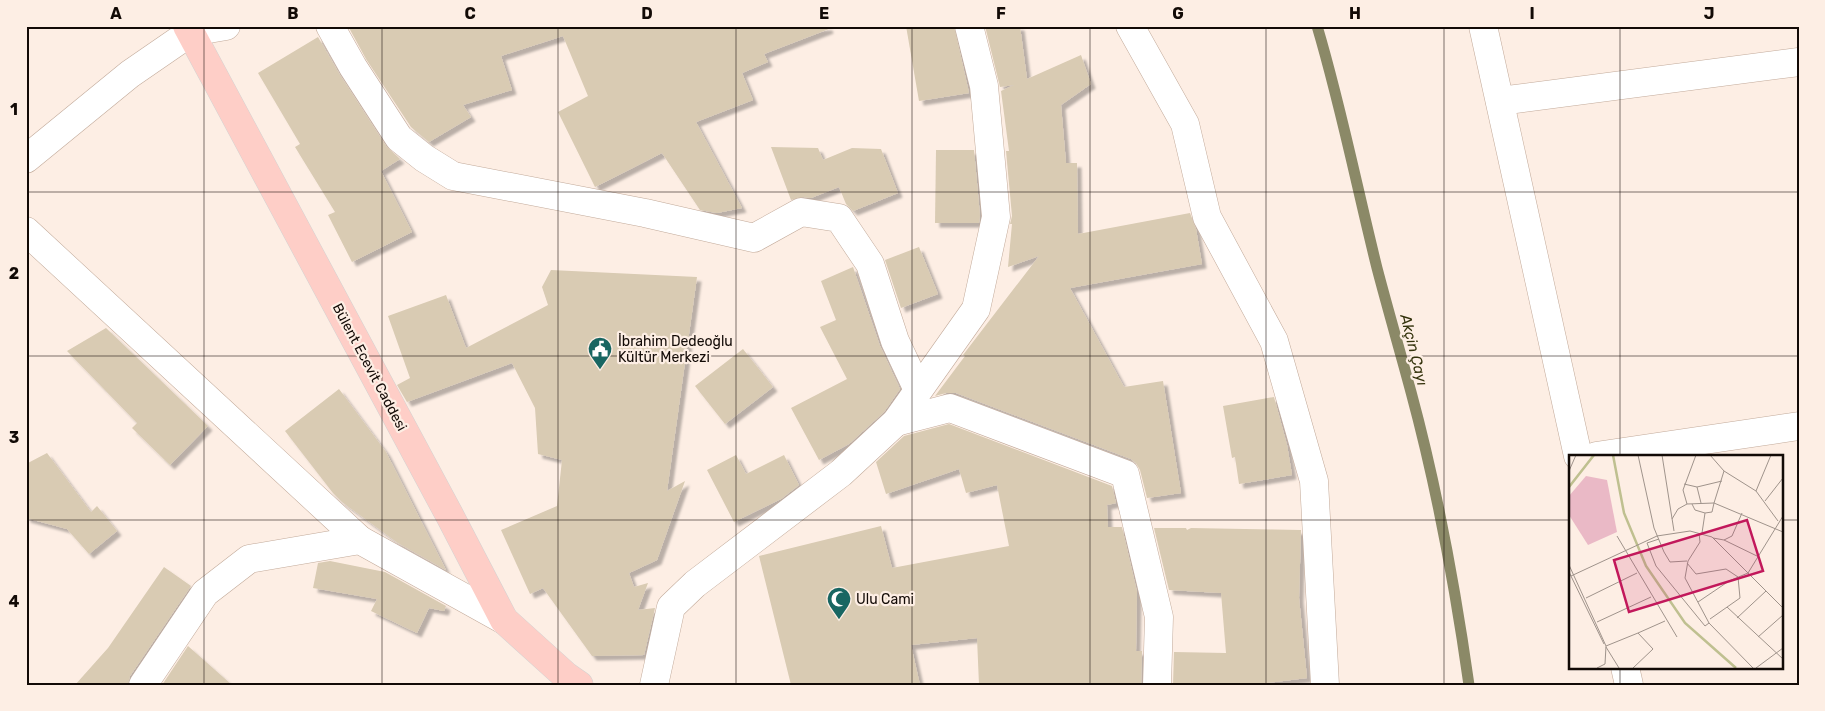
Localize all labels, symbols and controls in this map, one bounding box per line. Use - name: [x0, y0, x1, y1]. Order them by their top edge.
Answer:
- text: A: [110, 4, 122, 23]
- text: B: [287, 4, 299, 23]
- text: C: [464, 4, 476, 23]
- text: D: [641, 4, 653, 23]
- text: E: [819, 4, 829, 23]
- text: F: [996, 4, 1006, 23]
- text: G: [1172, 4, 1184, 23]
- text: H: [1349, 4, 1361, 23]
- text: I: [1529, 4, 1535, 23]
- text: J: [1704, 4, 1714, 23]
- text: 1: [10, 100, 18, 119]
- text: 2: [9, 264, 19, 283]
- street label: Bülent Ecevit Caddesi: [329, 300, 410, 434]
- water label: Akçin Çayı: [1396, 311, 1432, 388]
- place label: İbrahim Dedeoğlu Kültür Merkezi: [618, 333, 733, 366]
- public building icon: İbrahim Dedeoğlu Kültür Merkezi: [587, 336, 613, 370]
- text: 3: [9, 428, 19, 447]
- inset map: [1569, 455, 1782, 668]
- mosque icon: Ulu Cami: [826, 586, 852, 620]
- place label: Ulu Cami: [856, 591, 914, 608]
- text: 4: [9, 592, 20, 611]

